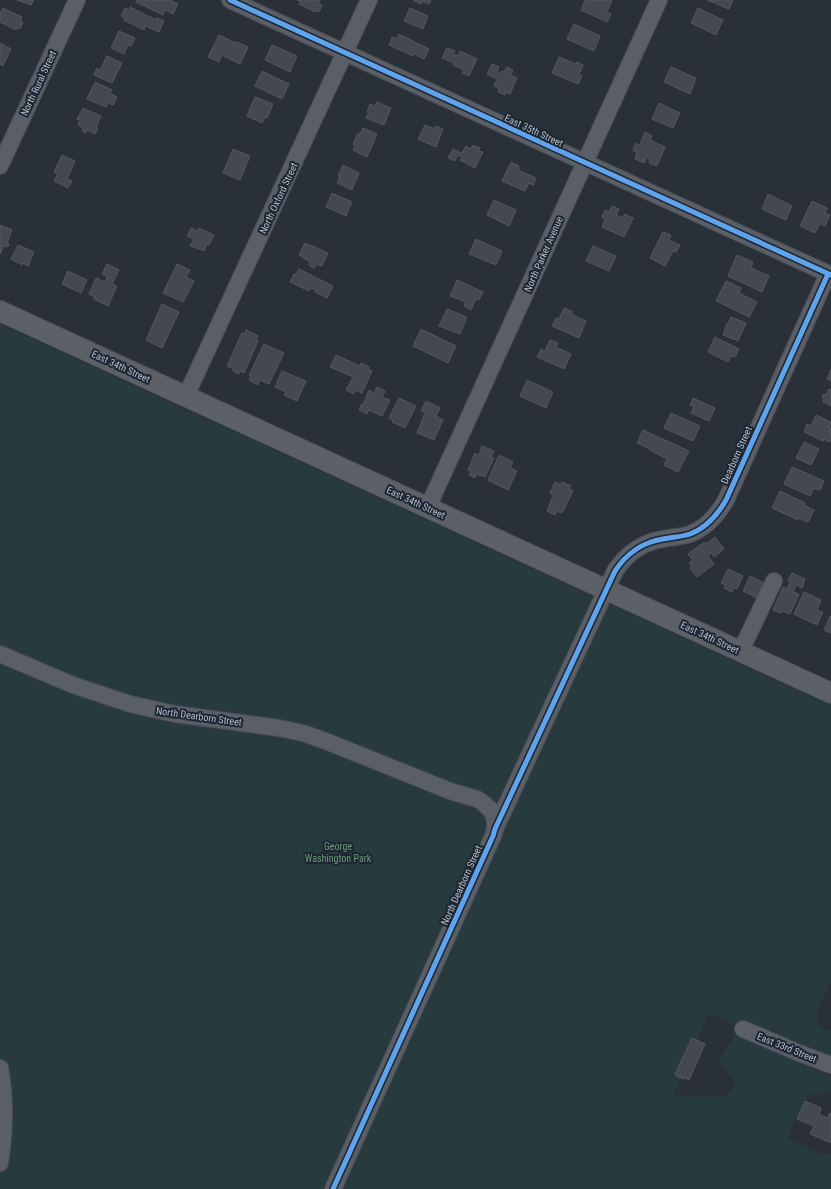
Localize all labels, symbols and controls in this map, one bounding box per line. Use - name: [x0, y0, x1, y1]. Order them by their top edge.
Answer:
- street label: North Rural Street: [19, 49, 58, 117]
- street label: East 35th Street: [503, 112, 565, 149]
- street label: North Oxford Street: [257, 161, 300, 235]
- street label: North Parker Avenue: [522, 215, 565, 294]
- street label: East 34th Street: [90, 348, 152, 385]
- street label: Dearborn Street: [719, 425, 754, 486]
- street label: East 34th Street: [385, 484, 447, 521]
- street label: East 34th Street: [679, 619, 741, 656]
- street label: North Dearborn Street: [155, 705, 243, 728]
- park label: George Washington Park: [305, 841, 372, 864]
- street label: North Dearborn Street: [439, 843, 484, 927]
- street label: East 33rd Street: [756, 1031, 818, 1064]

